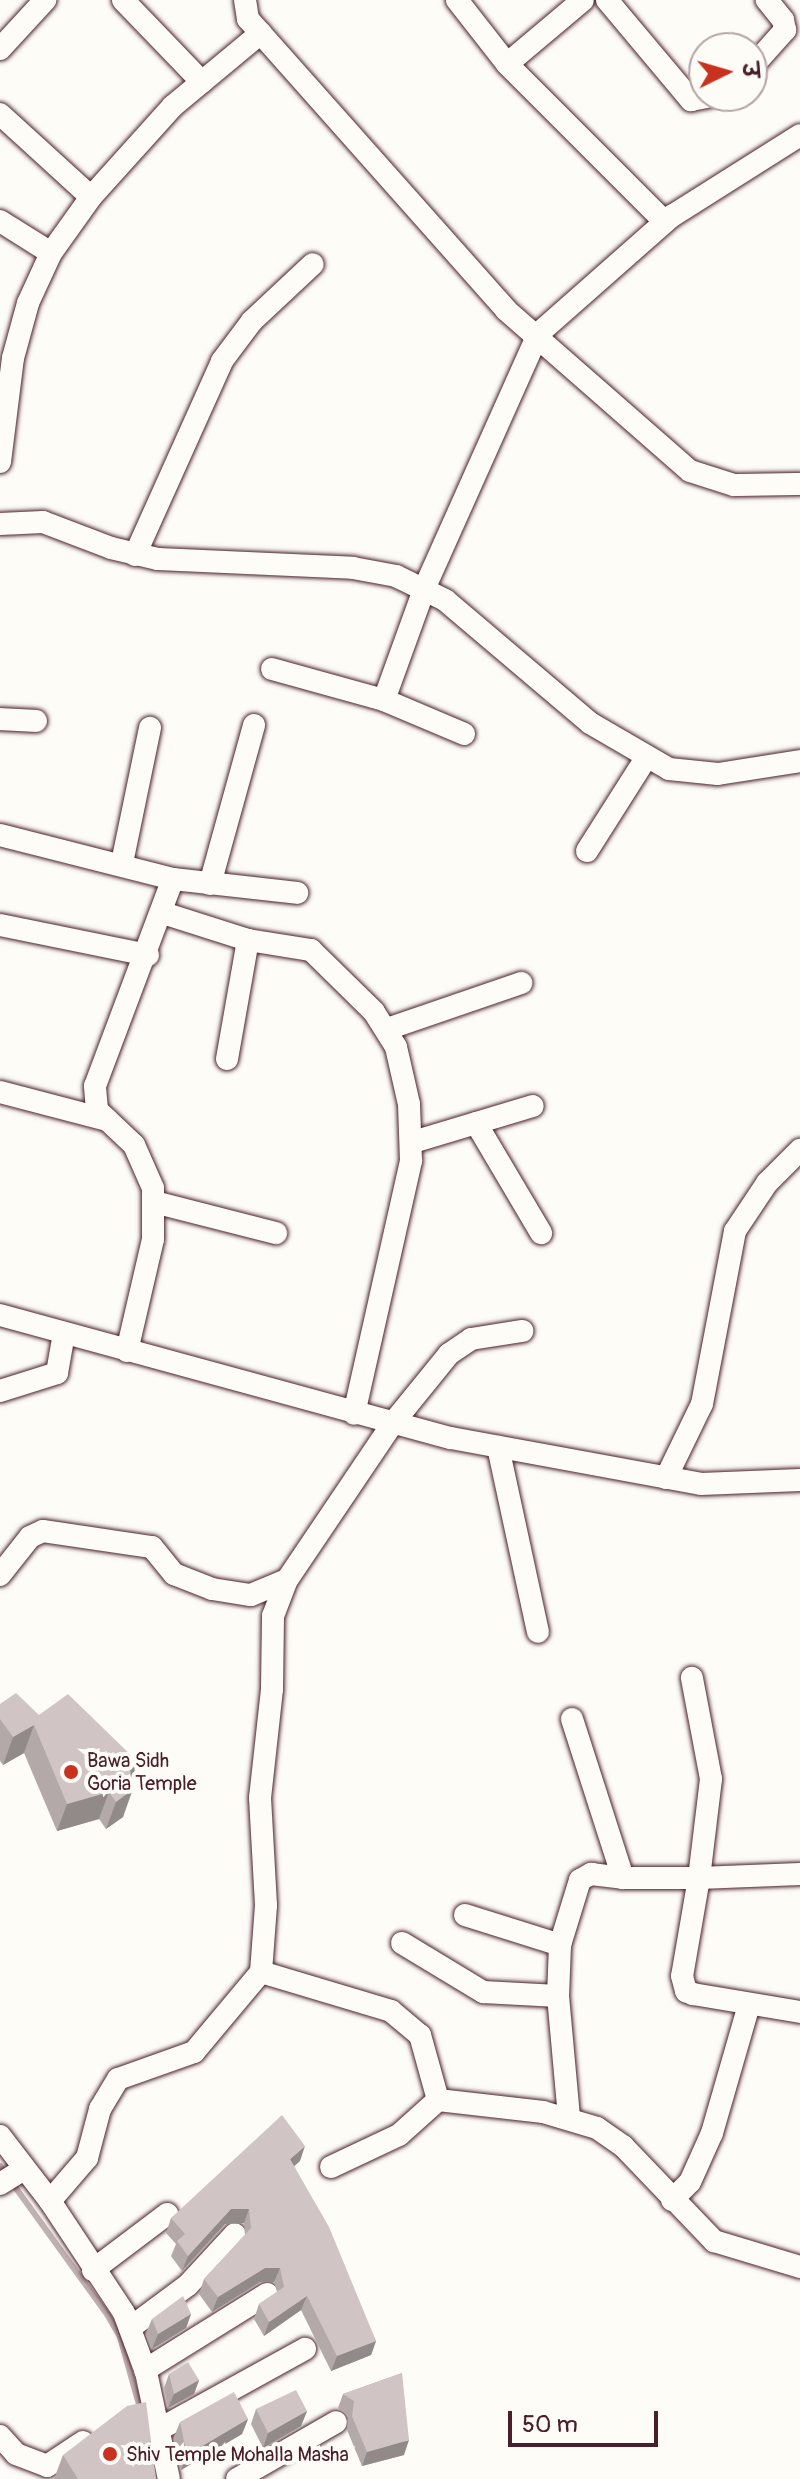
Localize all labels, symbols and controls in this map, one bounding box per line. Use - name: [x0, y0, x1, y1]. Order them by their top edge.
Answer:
- north arrow: [688, 32, 768, 112]
- text: उ: [735, 62, 765, 79]
- place label: Bawa Sidh Goria Temple: [87, 1748, 197, 1795]
- marker: Bawa Sidh Goria Temple: [62, 1763, 80, 1781]
- scale bar: [512, 2395, 662, 2445]
- text: 50 m: [522, 2410, 578, 2439]
- place label: Shiv Temple Mohalla Masha: [126, 2442, 349, 2466]
- marker: Shiv Temple Mohalla Masha: [101, 2445, 119, 2463]

